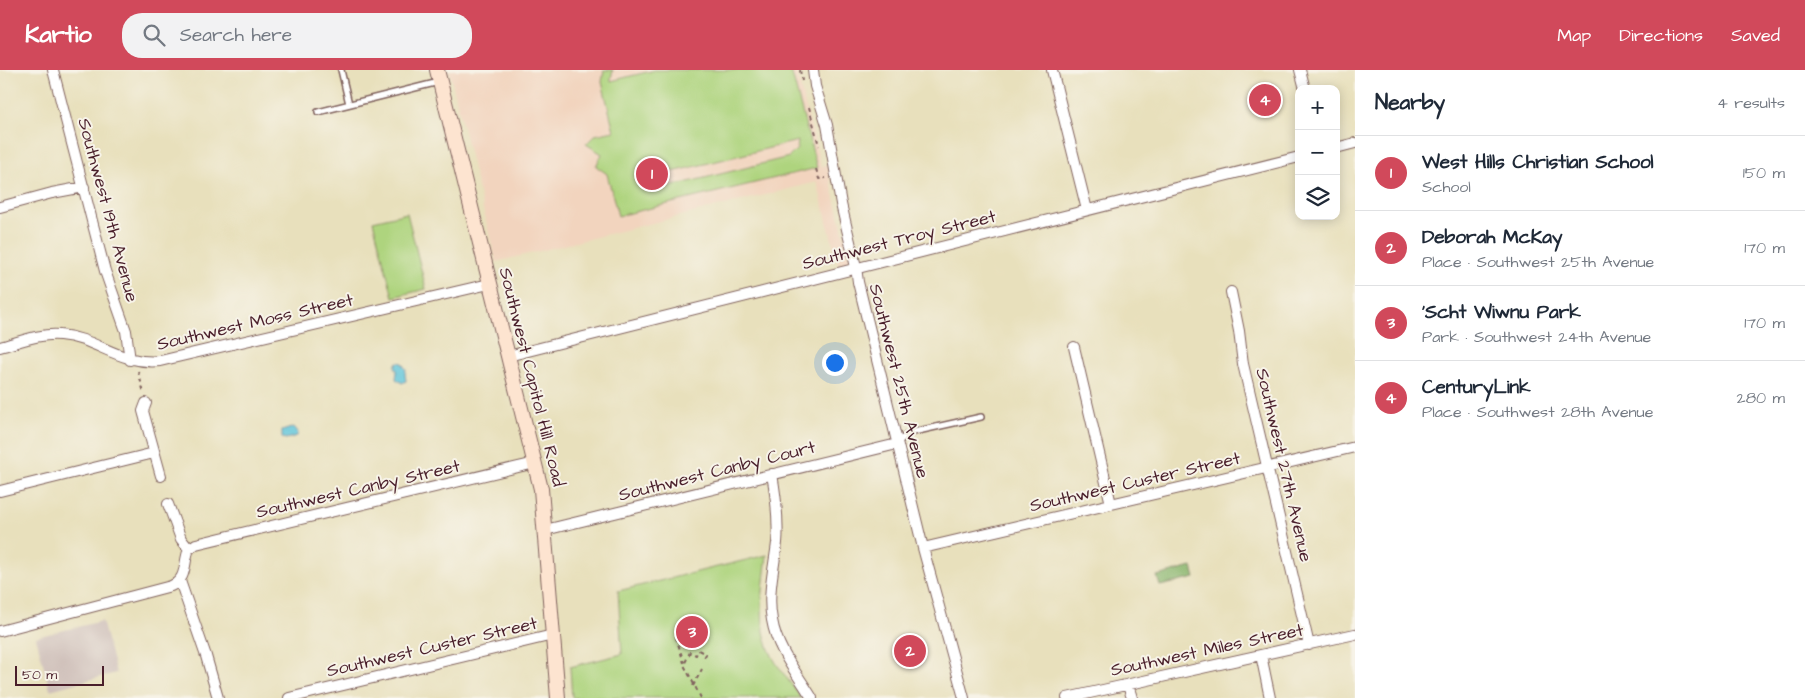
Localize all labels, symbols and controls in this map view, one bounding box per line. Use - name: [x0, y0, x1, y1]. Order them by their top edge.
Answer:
- search box: [122, 13, 472, 58]
- text: Kartio: [25, 18, 92, 52]
- icon: search: [140, 21, 168, 49]
- text: Search here: [180, 22, 292, 49]
- text: Map: [1557, 23, 1591, 48]
- text: Directions: [1619, 23, 1703, 48]
- text: Saved: [1731, 23, 1780, 48]
- pin: 4: [1249, 81, 1281, 119]
- map controls: [1295, 85, 1340, 220]
- button: +: [1295, 85, 1340, 130]
- text: Nearby: [1375, 88, 1445, 117]
- text: 4 results: [1717, 92, 1785, 114]
- street label: Southwest 19th Avenue: [71, 115, 145, 305]
- button: −: [1295, 130, 1340, 175]
- text: West Hills Christian School: [1422, 149, 1654, 176]
- pin: 1: [636, 155, 668, 193]
- text: 1: [1390, 162, 1392, 184]
- text: 150 m: [1743, 162, 1785, 184]
- button: layers: [1295, 175, 1340, 220]
- text: School: [1422, 176, 1471, 198]
- street label: Southwest Troy Street: [800, 204, 999, 277]
- text: Deborah McKay: [1422, 224, 1562, 251]
- text: 2: [1386, 237, 1396, 259]
- text: 170 m: [1744, 237, 1785, 259]
- text: Place · Southwest 25th Avenue: [1422, 251, 1654, 273]
- street label: Southwest Capitol Hill Road: [493, 265, 571, 489]
- street label: Southwest 25th Avenue: [863, 281, 935, 481]
- street label: Southwest Moss Street: [154, 287, 356, 357]
- text: 'Scht Wiwnu Park: [1422, 299, 1581, 326]
- text: 3: [1387, 312, 1395, 334]
- text: 170 m: [1744, 312, 1785, 334]
- text: Park · Southwest 24th Avenue: [1422, 326, 1651, 348]
- your location: [822, 350, 848, 376]
- street label: Southwest 27th Avenue: [1250, 366, 1319, 565]
- text: CenturyLink: [1422, 374, 1531, 401]
- text: 4: [1386, 387, 1396, 409]
- text: 280 m: [1737, 387, 1785, 409]
- text: Place · Southwest 28th Avenue: [1422, 401, 1653, 423]
- street label: Southwest Canby Court: [616, 434, 819, 509]
- street label: Southwest Custer Street: [1027, 445, 1243, 518]
- street label: Southwest Canby Street: [254, 453, 463, 526]
- street label: Southwest Custer Street: [324, 610, 540, 683]
- pin: 3: [676, 613, 708, 651]
- street label: Southwest Miles Street: [1108, 617, 1307, 683]
- pin: 2: [894, 632, 926, 670]
- scale bar: [15, 663, 104, 686]
- text: 50 m: [22, 665, 57, 685]

